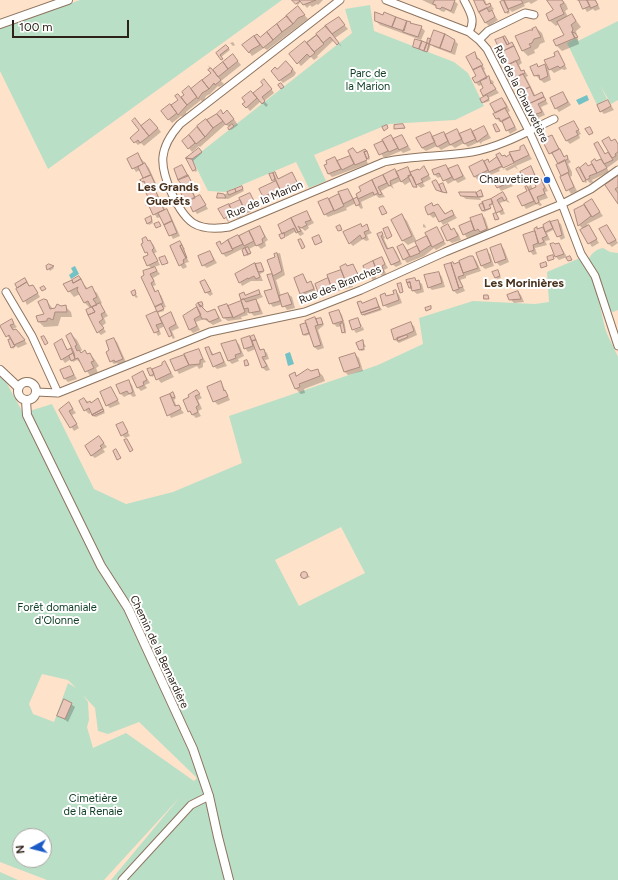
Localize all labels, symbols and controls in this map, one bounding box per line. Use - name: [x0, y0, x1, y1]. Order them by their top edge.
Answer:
- scale bar: [14, 12, 131, 38]
- text: 100 m: [19, 20, 53, 34]
- street label: Rue de la Chauvetière: [491, 43, 551, 145]
- park label: Parc de la Marion: [346, 67, 390, 93]
- place label: Chauvetiere: [479, 173, 539, 187]
- marker: Chauvetiere: [542, 175, 552, 185]
- street label: Rue de la Marion: [225, 178, 305, 222]
- district label: Les Grands Gueréts: [138, 180, 198, 208]
- street label: Rue des Branches: [297, 263, 383, 307]
- district label: Les Morinières: [484, 276, 564, 290]
- street label: Chemin de la Bernardière: [127, 593, 191, 711]
- park label: Forêt domaniale d'Olonne: [17, 601, 97, 627]
- park label: Cimetière de la Renaie: [63, 792, 123, 818]
- north arrow: [12, 828, 52, 868]
- text: N: [14, 844, 28, 854]

